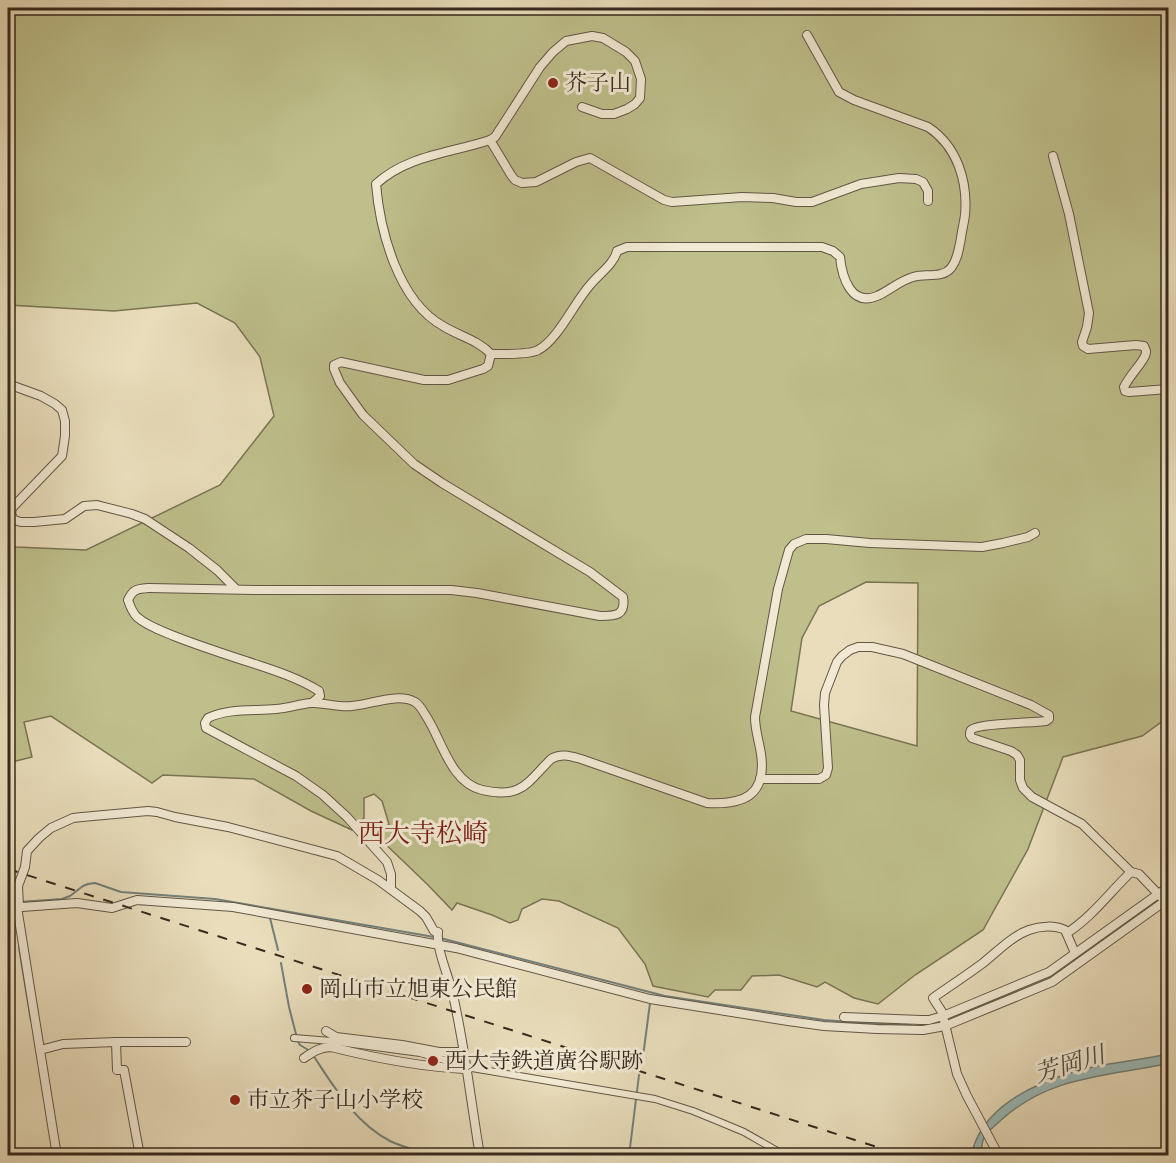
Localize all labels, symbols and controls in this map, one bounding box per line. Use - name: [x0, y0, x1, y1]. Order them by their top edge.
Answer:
- place label: 芥子山: [565, 70, 631, 97]
- marker: 芥子山: [546, 76, 560, 90]
- district label: 西大寺松崎: [358, 818, 488, 850]
- place label: 岡山市立旭東公民館: [319, 976, 517, 1003]
- marker: 岡山市立旭東公民館: [300, 982, 314, 996]
- water label: 芳岡川: [1031, 1039, 1112, 1090]
- place label: 西大寺鉄道廣谷駅跡: [445, 1048, 643, 1075]
- marker: 西大寺鉄道廣谷駅跡: [426, 1054, 440, 1068]
- place label: 市立芥子山小学校: [247, 1087, 423, 1114]
- marker: 市立芥子山小学校: [228, 1093, 242, 1107]

